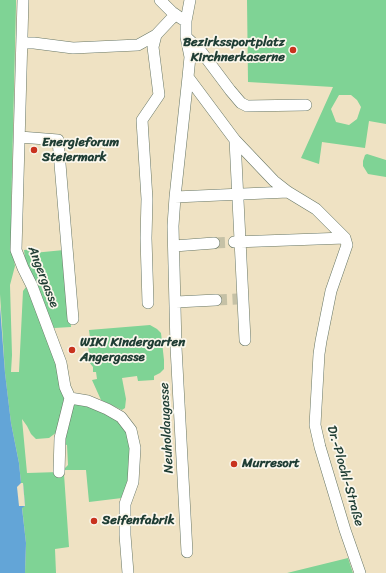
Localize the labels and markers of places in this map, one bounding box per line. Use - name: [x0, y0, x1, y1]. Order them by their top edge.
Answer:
- place label: Bezirkssportplatz Kirchnerkaserne: [183, 35, 285, 66]
- marker: Bezirkssportplatz Kirchnerkaserne: [288, 45, 298, 55]
- place label: Energieforum Steiermark: [42, 135, 119, 166]
- marker: Energieforum Steiermark: [29, 145, 39, 155]
- place label: WIKI Kindergarten Angergasse: [80, 335, 185, 366]
- marker: WIKI Kindergarten Angergasse: [67, 345, 77, 355]
- place label: Murresort: [242, 456, 300, 472]
- marker: Murresort: [229, 459, 239, 469]
- place label: Seifenfabrik: [102, 513, 175, 529]
- marker: Seifenfabrik: [89, 516, 99, 526]

